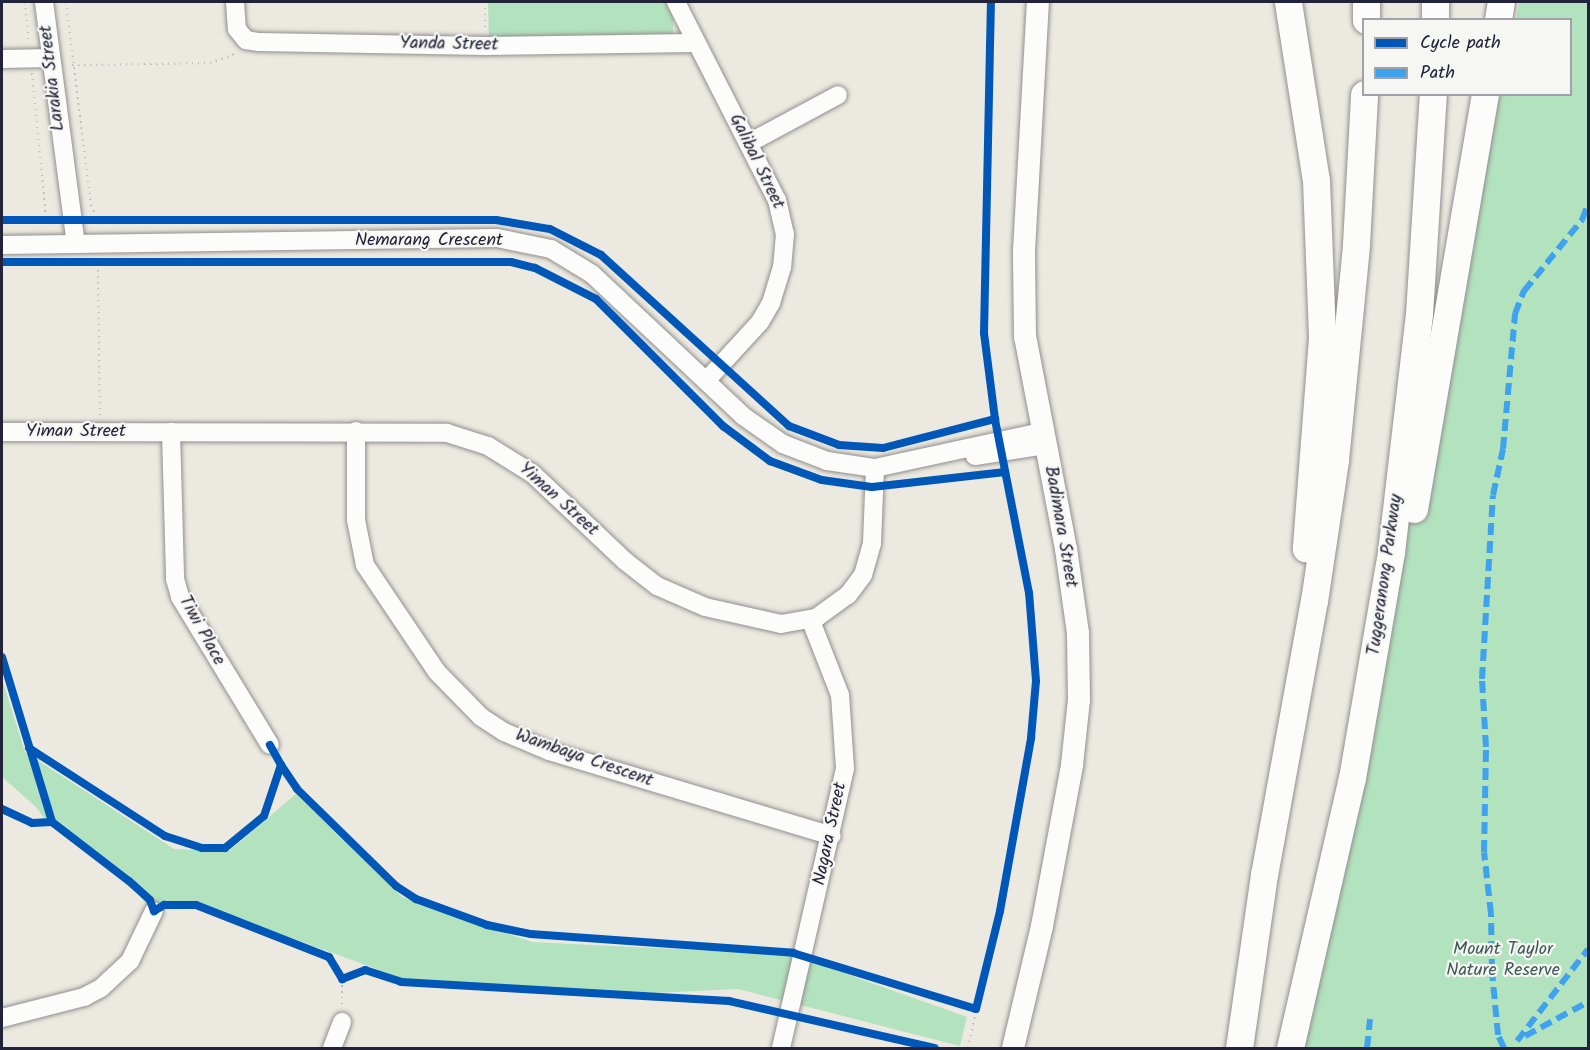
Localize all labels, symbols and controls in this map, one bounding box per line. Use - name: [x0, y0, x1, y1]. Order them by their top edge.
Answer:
- legend: [1362, 18, 1572, 96]
- street label: Larakia Street: [36, 24, 70, 132]
- text: Cycle path: [1420, 29, 1501, 58]
- street label: Yanda Street: [399, 33, 499, 57]
- text: Path: [1420, 59, 1455, 88]
- street label: Galibal Street: [724, 111, 788, 213]
- street label: Nemarang Crescent: [355, 230, 503, 252]
- street label: Yiman Street: [26, 421, 126, 443]
- street label: Yiman Street: [514, 459, 602, 541]
- street label: Badimara Street: [1039, 464, 1081, 590]
- street label: Tuggeranong Parkway: [1364, 493, 1408, 657]
- street label: Tiwi Place: [173, 592, 229, 670]
- street label: Wambaya Crescent: [512, 725, 656, 793]
- street label: Nagara Street: [810, 780, 852, 888]
- park label: Mount Taylor Nature Reserve: [1446, 940, 1560, 982]

